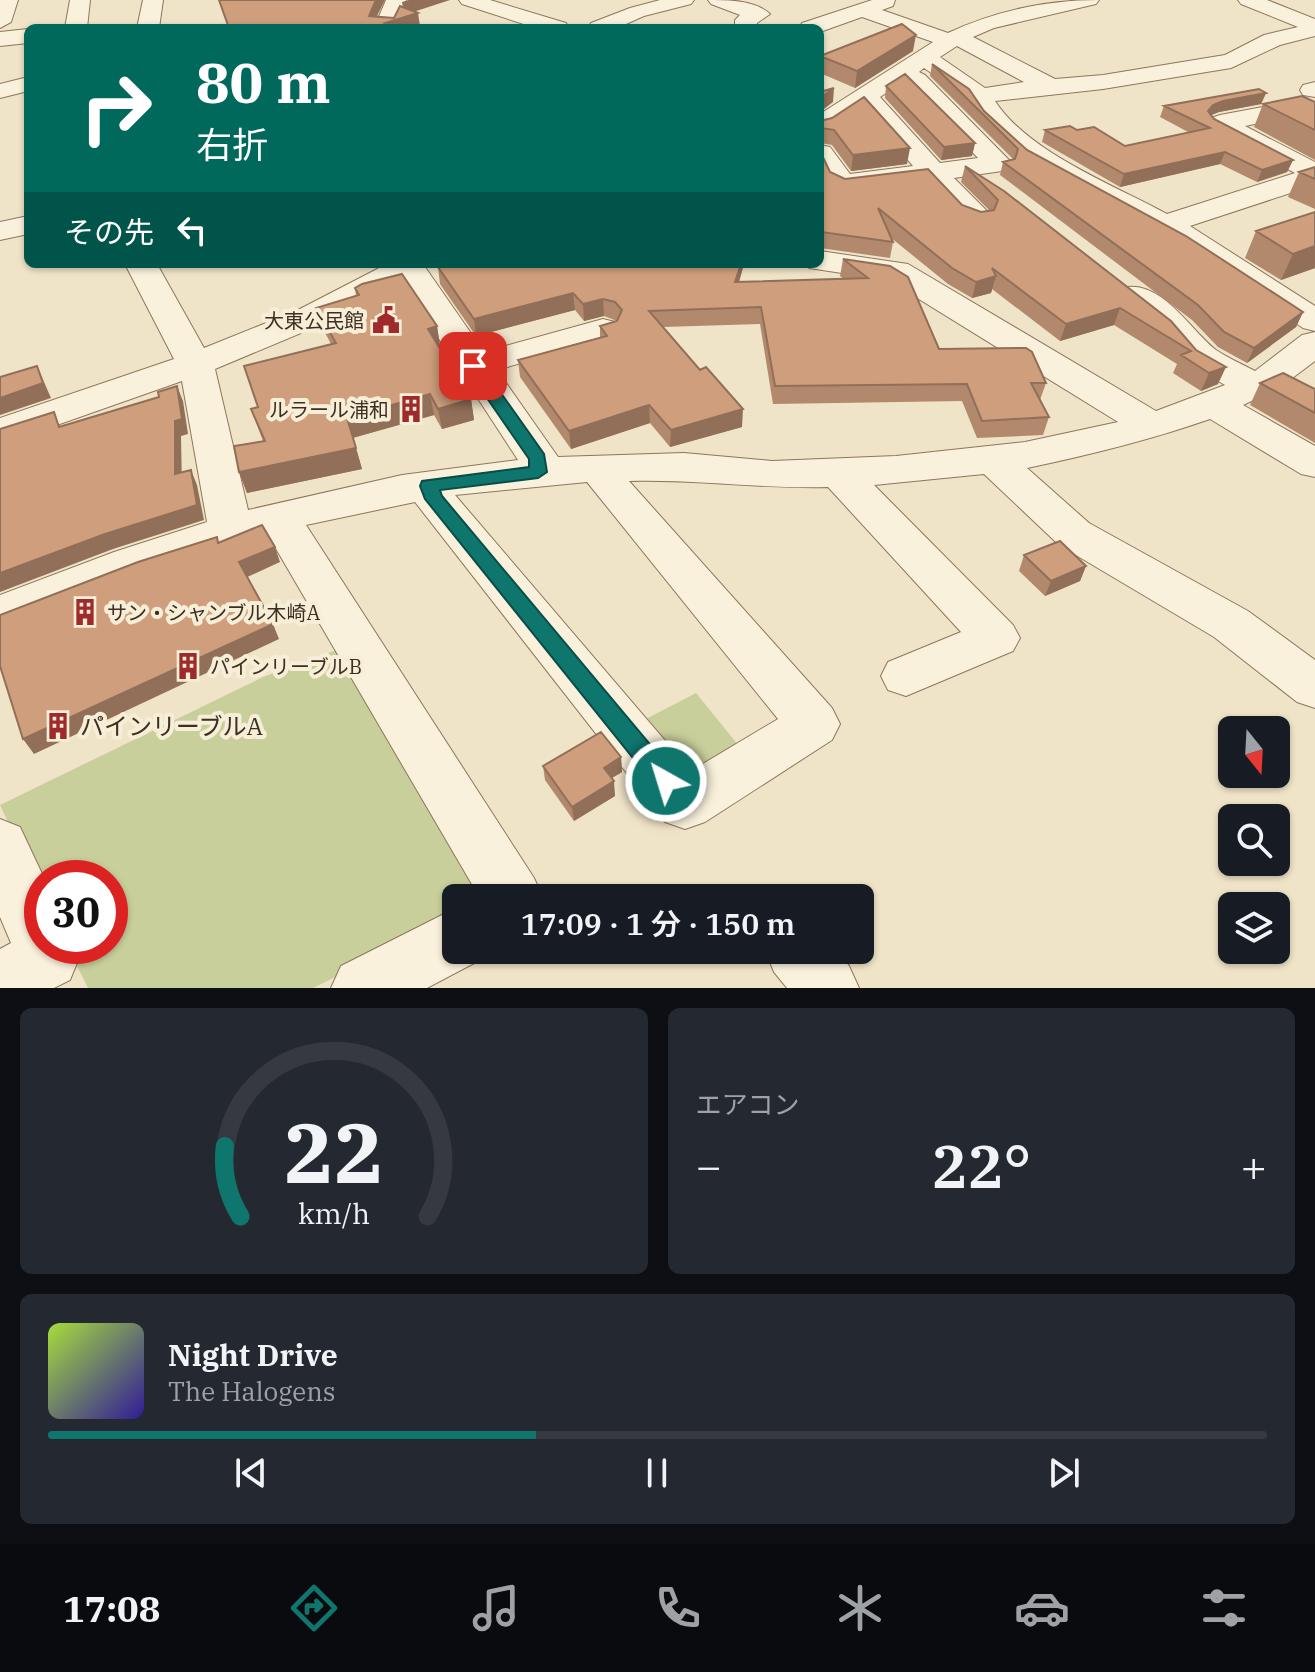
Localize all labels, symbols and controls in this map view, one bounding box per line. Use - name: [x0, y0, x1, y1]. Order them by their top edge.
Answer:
- text: 80 m: [196, 46, 331, 118]
- icon: right: [64, 56, 168, 160]
- text: 右折: [196, 121, 268, 168]
- icon: left: [170, 208, 214, 252]
- text: その先: [64, 212, 154, 251]
- public building icon: 大東公民館: [371, 305, 401, 335]
- place label: 大東公民館: [264, 307, 364, 334]
- pin: [439, 332, 507, 400]
- icon: arrive: [451, 344, 495, 388]
- building icon: ルラール浦和: [396, 394, 426, 424]
- place label: ルラール浦和: [269, 396, 389, 423]
- building icon: サン・シャンブル木崎A: [70, 597, 100, 627]
- place label: サン・シャンブル木崎A: [107, 599, 320, 626]
- building icon: パインリーブルB: [173, 651, 203, 681]
- place label: パインリーブルB: [210, 653, 362, 680]
- place label: パインリーブルA: [80, 710, 264, 742]
- building icon: パインリーブルA: [43, 711, 73, 741]
- north arrow: [1218, 716, 1290, 788]
- map controls: [1218, 716, 1290, 964]
- position arrow: [624, 739, 708, 823]
- button: search: [1218, 804, 1290, 876]
- speed limit sign: 30: [24, 860, 128, 964]
- button: layers: [1218, 892, 1290, 964]
- text: 17:09 · 1 分 · 150 m: [521, 904, 795, 943]
- text: エアコン: [696, 1087, 800, 1121]
- text: 22: [284, 1098, 384, 1206]
- text: 22°: [931, 1126, 1031, 1205]
- text: −: [696, 1137, 722, 1194]
- text: +: [1241, 1137, 1267, 1194]
- text: km/h: [298, 1195, 370, 1232]
- text: Night Drive: [168, 1335, 338, 1374]
- text: The Halogens: [168, 1374, 336, 1408]
- icon: previous: [229, 1451, 273, 1495]
- icon: pause: [635, 1451, 679, 1495]
- icon: next: [1042, 1451, 1086, 1495]
- icon: directions: [286, 1580, 342, 1636]
- icon: music: [468, 1580, 524, 1636]
- icon: phone: [650, 1580, 706, 1636]
- icon: climate: [832, 1580, 888, 1636]
- icon: car: [1014, 1580, 1070, 1636]
- icon: filters: [1196, 1580, 1252, 1636]
- text: 17:08: [63, 1585, 160, 1632]

